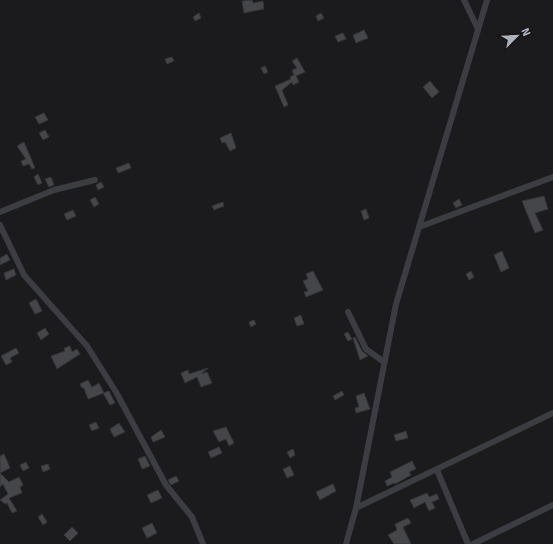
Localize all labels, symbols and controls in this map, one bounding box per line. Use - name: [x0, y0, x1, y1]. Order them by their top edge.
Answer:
- north arrow: [497, 16, 537, 56]
- text: N: [518, 26, 533, 38]

